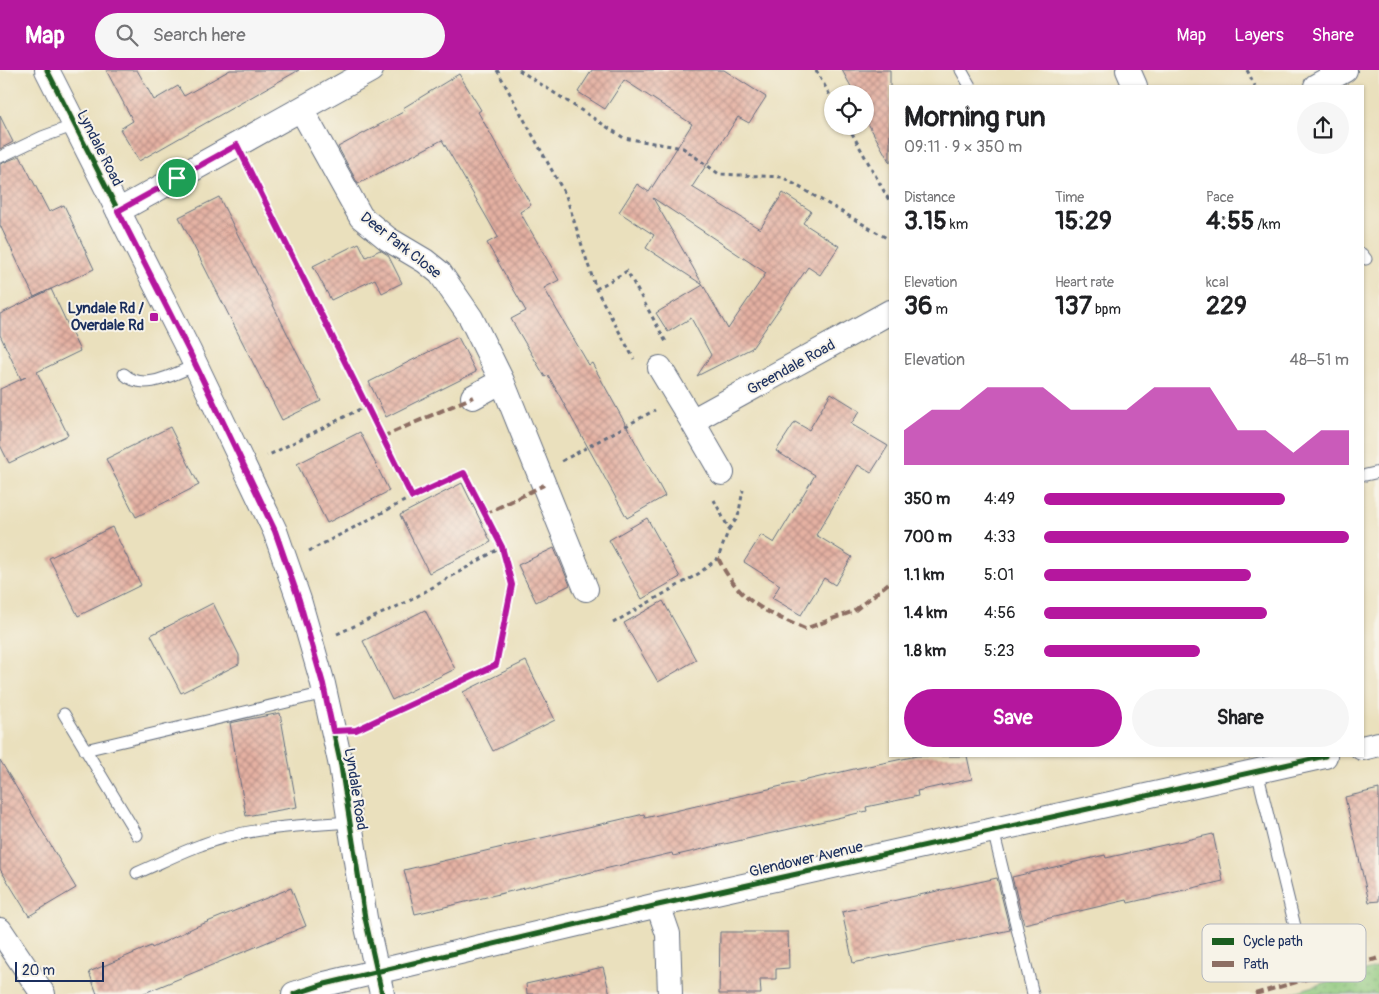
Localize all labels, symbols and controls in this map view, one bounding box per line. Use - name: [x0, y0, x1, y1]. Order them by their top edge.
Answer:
- search box: [95, 13, 445, 58]
- text: Map: [25, 21, 65, 50]
- icon: search: [113, 21, 141, 49]
- text: Search here: [153, 23, 246, 47]
- text: Map: [1177, 24, 1206, 47]
- text: Layers: [1234, 24, 1284, 47]
- text: Share: [1312, 24, 1354, 47]
- map controls: [824, 85, 874, 135]
- button: locate: [824, 85, 874, 135]
- text: Morning run: [904, 100, 1046, 135]
- button: share: [1297, 102, 1349, 154]
- street label: Lyndale Road: [72, 107, 127, 190]
- text: 09:11 · 9 × 350 m: [904, 137, 1022, 157]
- pin: [156, 157, 198, 199]
- icon: arrive: [163, 164, 191, 192]
- text: Distance: [904, 189, 955, 206]
- text: Time: [1055, 189, 1084, 206]
- text: Pace: [1206, 189, 1234, 206]
- text: 3.15: [904, 206, 947, 237]
- text: 15:29: [1055, 206, 1112, 237]
- text: 4:55: [1206, 206, 1254, 237]
- street label: Deer Park Close: [357, 208, 445, 283]
- text: km: [947, 216, 968, 233]
- text: /km: [1254, 216, 1281, 233]
- text: Elevation: [904, 274, 957, 291]
- text: Heart rate: [1055, 274, 1114, 291]
- text: kcal: [1206, 274, 1229, 291]
- text: 36: [904, 291, 933, 322]
- text: 137: [1055, 291, 1092, 322]
- text: 229: [1206, 291, 1247, 322]
- place label: Lyndale Rd / Overdale Rd: [67, 299, 145, 335]
- text: m: [933, 301, 948, 318]
- text: bpm: [1092, 301, 1121, 318]
- marker: Lyndale Rd / Overdale Rd: [148, 311, 160, 323]
- street label: Greendale Road: [744, 335, 839, 399]
- text: Elevation: [904, 350, 965, 370]
- text: 48–51 m: [1290, 350, 1349, 370]
- text: 350 m: [904, 489, 950, 509]
- text: 4:49: [984, 489, 1015, 509]
- text: 700 m: [904, 527, 952, 547]
- text: 4:33: [984, 527, 1015, 547]
- text: 1.1 km: [904, 565, 944, 585]
- text: 5:01: [984, 565, 1014, 585]
- text: 1.4 km: [904, 603, 947, 623]
- text: 4:56: [984, 603, 1016, 623]
- text: 1.8 km: [904, 641, 946, 661]
- text: 5:23: [984, 641, 1014, 661]
- button: Save: [904, 689, 1122, 747]
- button: Share: [1132, 689, 1349, 747]
- street label: Lyndale Road: [340, 747, 371, 832]
- street label: Glendower Avenue: [747, 837, 865, 882]
- legend: [1202, 924, 1366, 982]
- text: Cycle path: [1243, 933, 1303, 950]
- text: Path: [1243, 956, 1268, 973]
- scale bar: [15, 959, 104, 982]
- text: 20 m: [22, 962, 55, 979]

